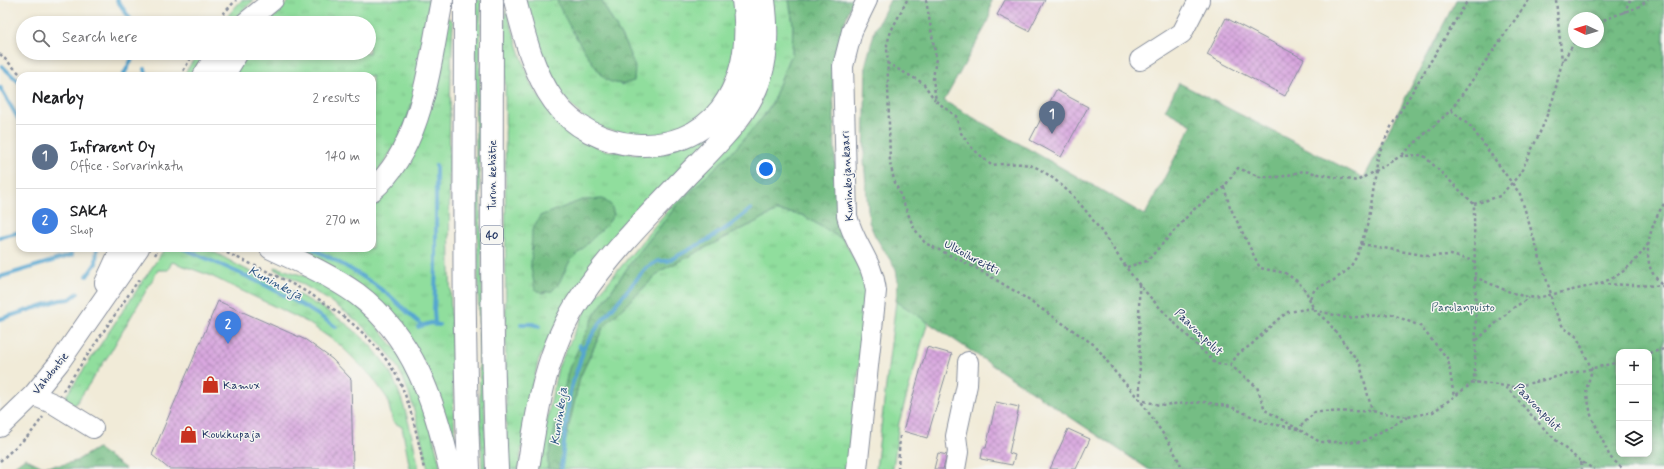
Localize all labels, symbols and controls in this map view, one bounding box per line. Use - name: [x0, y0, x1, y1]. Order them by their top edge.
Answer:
- north arrow: [1568, 12, 1604, 48]
- search box: [16, 16, 376, 60]
- icon: search: [30, 27, 52, 49]
- text: Search here: [62, 28, 138, 48]
- text: Nearby: [32, 87, 84, 109]
- text: 2 results: [313, 90, 360, 107]
- pin: 1: [1039, 101, 1065, 134]
- street label: Kuninkojankaari: [838, 130, 858, 222]
- text: Infrarent Oy: [70, 138, 155, 158]
- street label: Turun kehätie: [485, 140, 501, 210]
- text: 1: [42, 148, 48, 165]
- text: 140 m: [325, 148, 360, 165]
- text: Office · Sorvarinkatu: [70, 158, 183, 175]
- your location: [756, 159, 776, 179]
- text: SAKA: [70, 202, 108, 222]
- text: 2: [42, 212, 48, 229]
- text: 270 m: [325, 212, 360, 229]
- text: Shop: [70, 222, 94, 239]
- road number: 40: [481, 226, 503, 244]
- street label: Ulkoilureitti: [941, 236, 1003, 279]
- water label: Kuninkoja: [245, 262, 306, 304]
- park label: Parolanpuisto: [1431, 300, 1495, 316]
- street label: Paavonpolut: [1171, 306, 1226, 360]
- pin: 2: [215, 311, 241, 344]
- street label: Vahdontie: [29, 349, 73, 398]
- map controls: [1616, 349, 1652, 457]
- button: +: [1616, 349, 1652, 385]
- shop icon: Kamux: [200, 375, 220, 395]
- place label: Kamux: [223, 378, 260, 394]
- street label: Paavonpolut: [1510, 380, 1565, 436]
- button: −: [1616, 385, 1652, 421]
- water label: Kuninkoja: [547, 386, 572, 447]
- button: layers: [1616, 421, 1652, 457]
- shop icon: Koukkupaja: [179, 424, 199, 444]
- place label: Koukkupaja: [202, 427, 261, 443]

